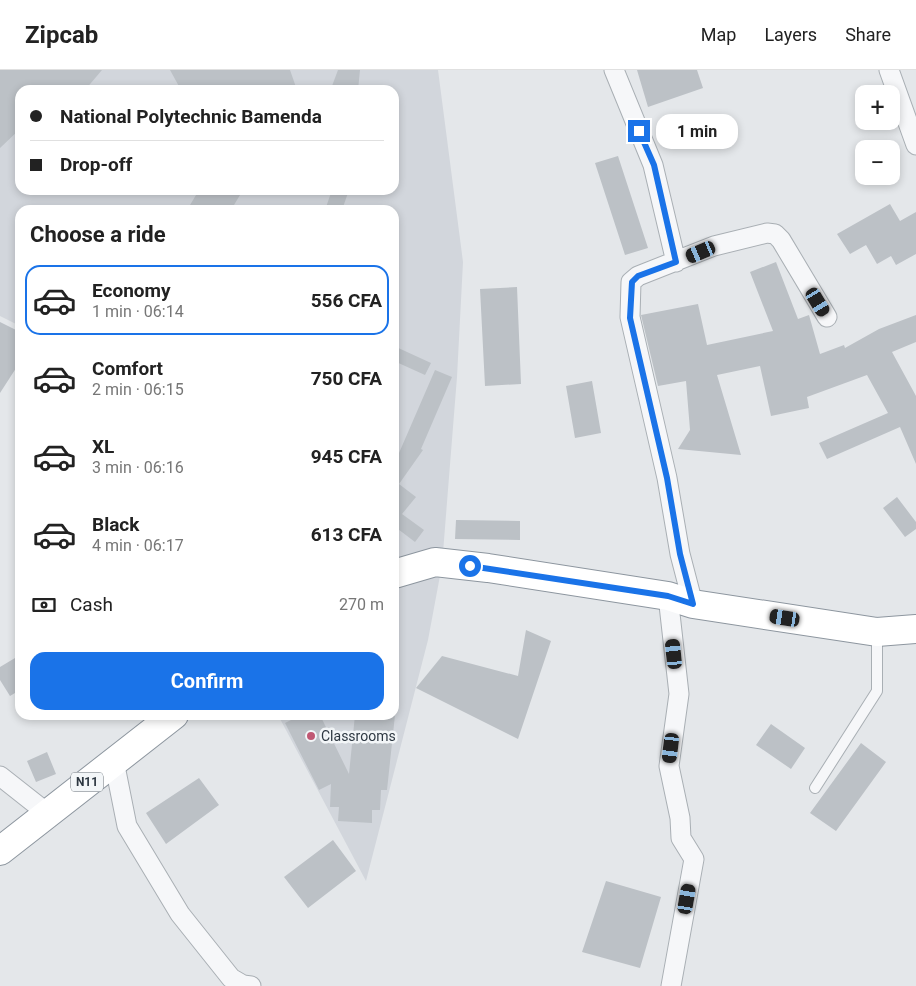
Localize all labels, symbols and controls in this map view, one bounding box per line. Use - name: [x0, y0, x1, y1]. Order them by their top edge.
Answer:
- text: Zipcab: [25, 21, 98, 49]
- text: Map: [701, 24, 736, 45]
- text: Layers: [764, 24, 817, 45]
- text: Share: [845, 24, 891, 45]
- map controls: [855, 85, 900, 185]
- button: +: [855, 85, 900, 130]
- text: National Polytechnic Bamenda: [60, 105, 322, 128]
- callout: 1 min: [656, 114, 739, 148]
- route end: [628, 120, 650, 142]
- text: 1 min: [677, 122, 717, 141]
- button: −: [855, 140, 900, 185]
- text: Drop-off: [60, 153, 132, 176]
- text: Choose a ride: [30, 222, 166, 247]
- car: [684, 239, 717, 265]
- icon: car: [32, 278, 77, 323]
- text: Economy: [92, 279, 171, 302]
- car: [803, 285, 832, 319]
- text: 556 CFA: [311, 289, 382, 312]
- text: 1 min · 06:14: [92, 302, 184, 321]
- icon: car: [32, 356, 77, 401]
- text: Comfort: [92, 357, 163, 380]
- text: 750 CFA: [311, 367, 382, 390]
- text: 2 min · 06:15: [92, 380, 184, 399]
- icon: car: [32, 434, 77, 479]
- text: XL: [92, 435, 114, 458]
- text: 945 CFA: [311, 445, 382, 468]
- text: 3 min · 06:16: [92, 458, 184, 477]
- icon: car: [32, 512, 77, 557]
- text: Black: [92, 513, 139, 536]
- text: 613 CFA: [311, 523, 382, 546]
- text: 4 min · 06:17: [92, 536, 184, 555]
- route start: [459, 555, 481, 577]
- icon: cash: [30, 591, 58, 619]
- text: Cash: [70, 593, 113, 616]
- text: 270 m: [339, 595, 384, 614]
- car: [769, 608, 800, 628]
- car: [664, 638, 683, 670]
- button: Confirm: [30, 652, 384, 710]
- place label: Classrooms: [321, 728, 396, 744]
- marker: Classrooms: [305, 730, 317, 742]
- car: [661, 732, 680, 764]
- road number: N11: [71, 772, 103, 792]
- car: [677, 883, 696, 915]

